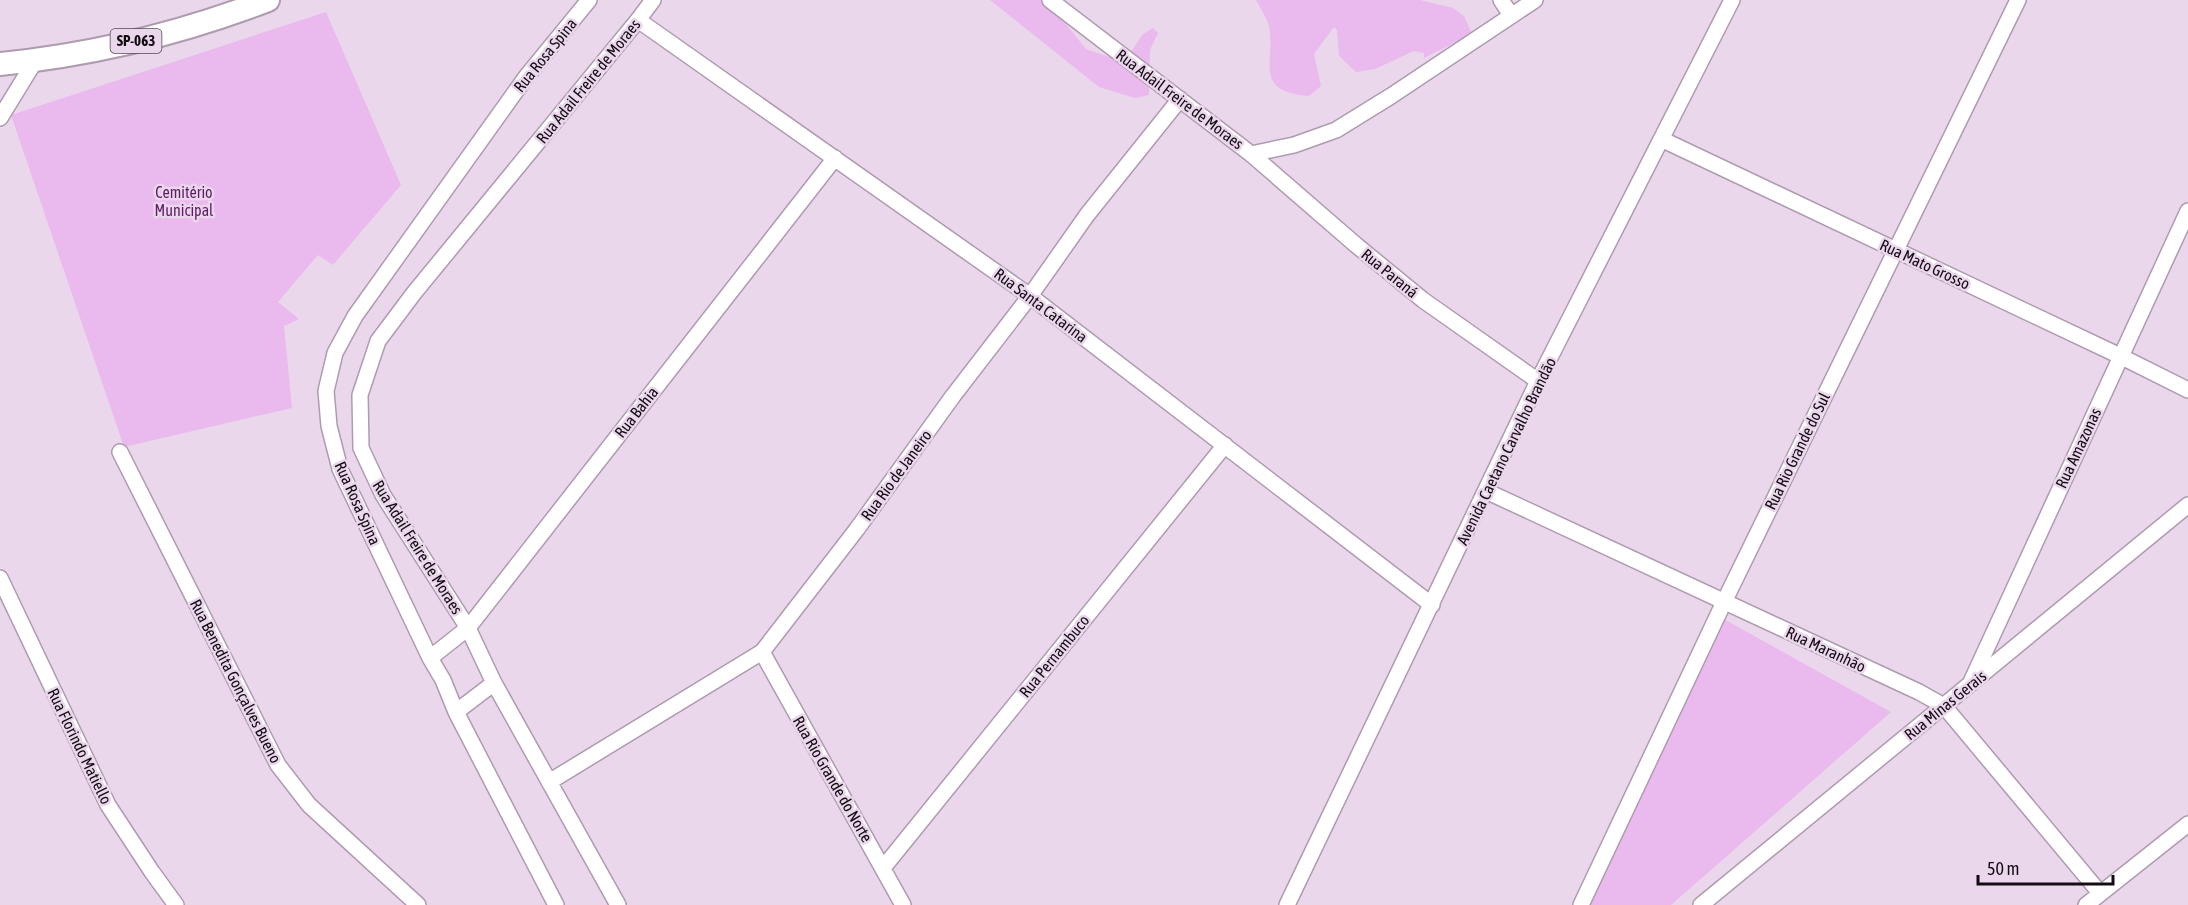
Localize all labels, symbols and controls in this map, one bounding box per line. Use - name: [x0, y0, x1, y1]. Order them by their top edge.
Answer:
- street label: Rua Rosa Spina: [510, 15, 581, 96]
- street label: Rua Adail Freire de Moraes: [532, 15, 644, 147]
- road number: SP-063: [110, 29, 162, 53]
- street label: Rua Adail Freire de Moraes: [1113, 45, 1247, 153]
- park label: Cemitério Municipal: [155, 183, 214, 220]
- street label: Rua Mato Grosso: [1877, 235, 1973, 293]
- street label: Rua Paraná: [1358, 245, 1422, 301]
- street label: Rua Santa Catarina: [991, 264, 1091, 346]
- street label: Avenida Caetano Carvalho Brandão: [1453, 354, 1559, 548]
- street label: Rua Bahia: [611, 383, 661, 441]
- street label: Rua Rio Grande do Sul: [1761, 389, 1833, 512]
- street label: Rua Amazonas: [2052, 405, 2105, 491]
- street label: Rua Rio de Janeiro: [857, 426, 935, 524]
- street label: Rua Rosa Spina: [331, 459, 384, 548]
- street label: Rua Adail Freire de Moraes: [369, 477, 467, 618]
- street label: Rua Benedita Gonçalves Bueno: [186, 596, 285, 766]
- street label: Rua Pernambuco: [1015, 611, 1093, 701]
- street label: Rua Maranhão: [1783, 623, 1869, 675]
- street label: Rua Minas Gerais: [1901, 666, 1990, 743]
- street label: Rua Florindo Matiello: [44, 685, 116, 807]
- street label: Rua Rio Grande do Norte: [790, 713, 876, 845]
- scale bar: [1978, 848, 2113, 886]
- text: 50 m: [1987, 858, 2019, 879]

